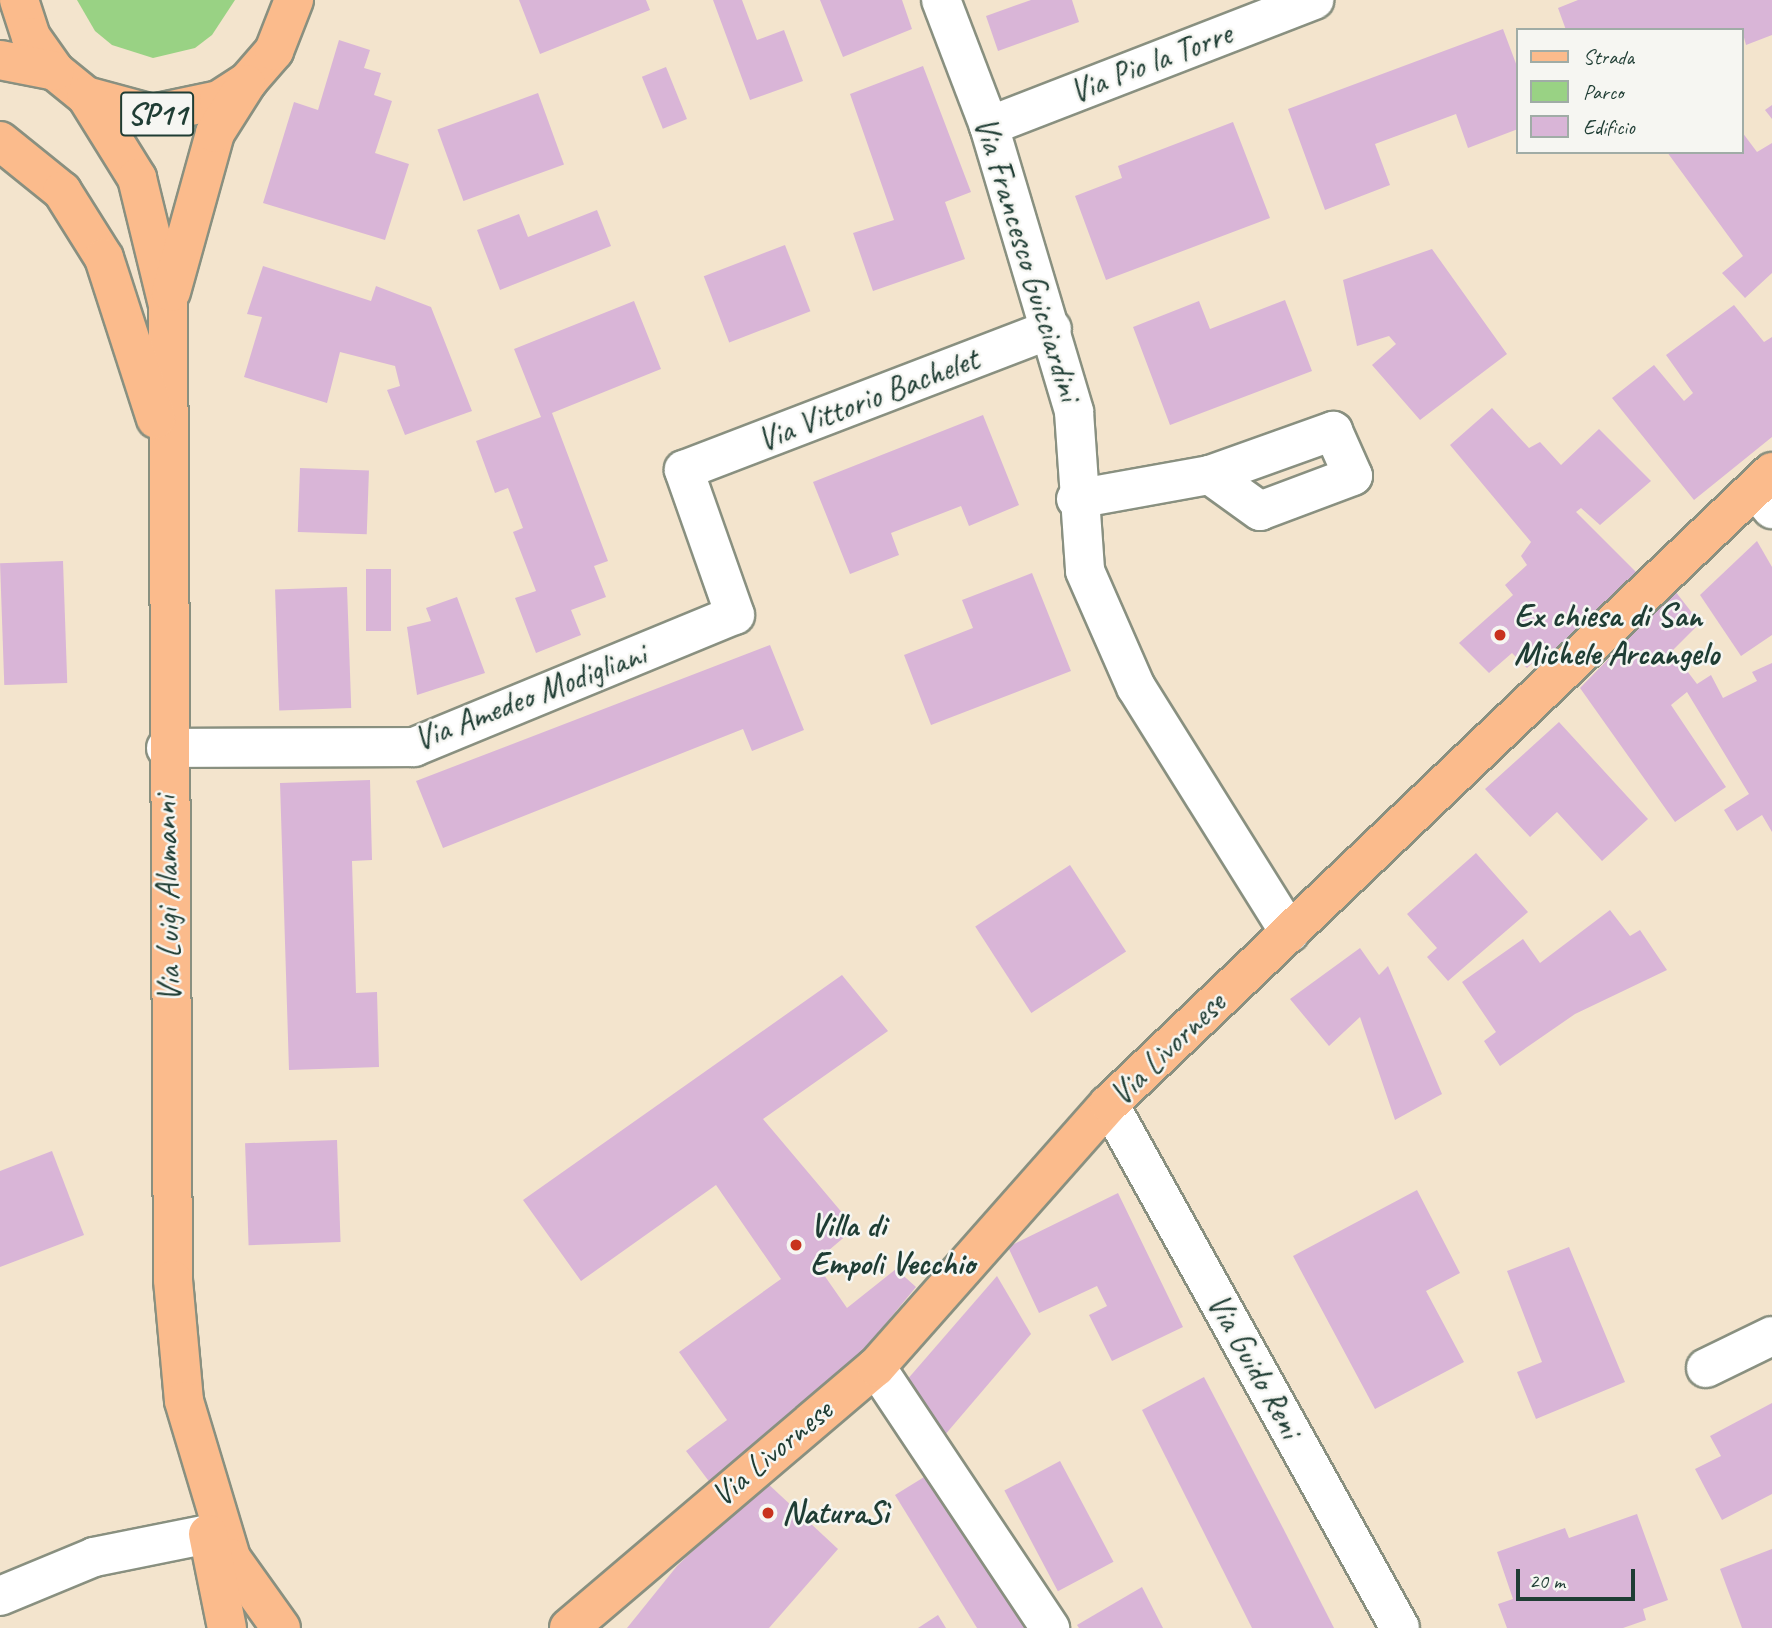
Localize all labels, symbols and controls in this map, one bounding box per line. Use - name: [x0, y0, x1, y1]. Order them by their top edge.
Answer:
- street label: Via Pio la Torre: [1064, 14, 1238, 112]
- legend: [1516, 28, 1744, 154]
- text: Strada: [1583, 44, 1634, 70]
- text: Parco: [1583, 79, 1623, 105]
- road number: SP11: [118, 86, 196, 142]
- street label: Via Francesco Guicciardini: [965, 112, 1089, 406]
- text: Edificio: [1583, 114, 1635, 140]
- street label: Via Vittorio Bachelet: [752, 340, 984, 460]
- place label: Ex chiesa di San Michele Arcangelo: [1514, 596, 1719, 674]
- marker: Ex chiesa di San Michele Arcangelo: [1492, 627, 1508, 643]
- street label: Via Amedeo Modigliani: [408, 634, 652, 760]
- street label: Via Luigi Alamanni: [146, 795, 190, 1003]
- street label: Via Livornese: [1102, 984, 1234, 1114]
- place label: Villa di Empoli Vecchio: [810, 1206, 975, 1284]
- marker: Villa di Empoli Vecchio: [788, 1237, 804, 1253]
- street label: Via Guido Reni: [1198, 1287, 1310, 1445]
- street label: Via Livornese: [703, 1391, 841, 1515]
- place label: NaturaSì: [782, 1493, 888, 1533]
- marker: NaturaSì: [760, 1505, 776, 1521]
- scale bar: [1520, 1554, 1639, 1598]
- text: 20 m: [1529, 1568, 1565, 1594]

